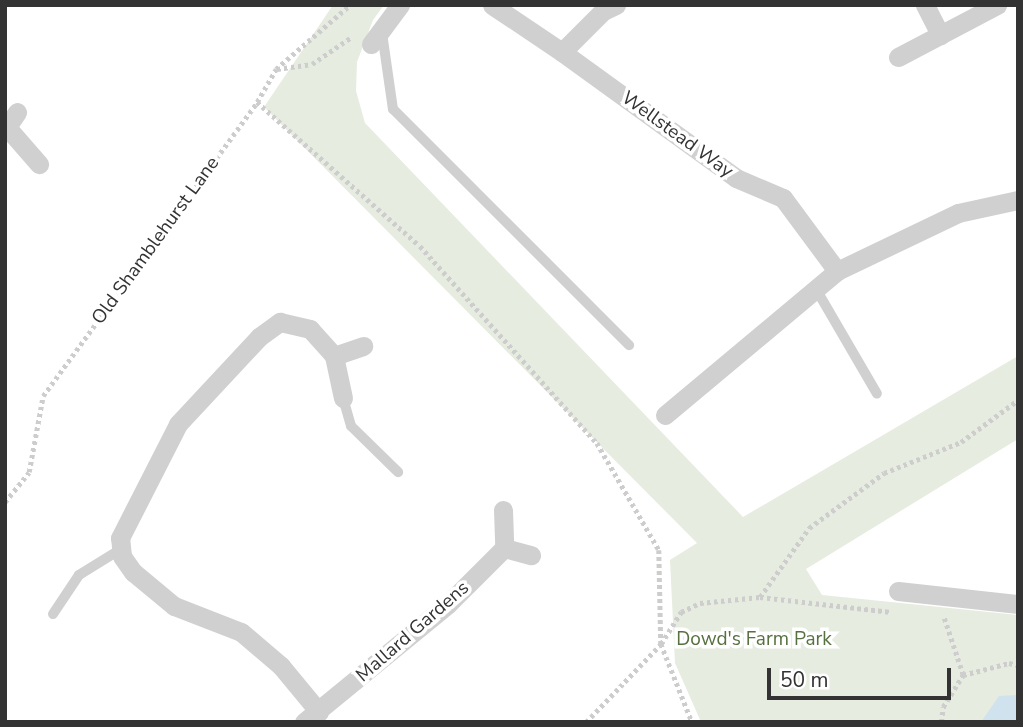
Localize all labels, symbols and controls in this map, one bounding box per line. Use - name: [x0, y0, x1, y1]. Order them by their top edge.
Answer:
- street label: Wellstead Way: [617, 87, 737, 183]
- street label: Old Shamblehurst Lane: [88, 153, 224, 329]
- street label: Mallard Gardens: [352, 577, 474, 687]
- park label: Dowd's Farm Park: [676, 629, 832, 651]
- scale bar: [771, 654, 955, 698]
- text: 50 m: [780, 666, 829, 694]

